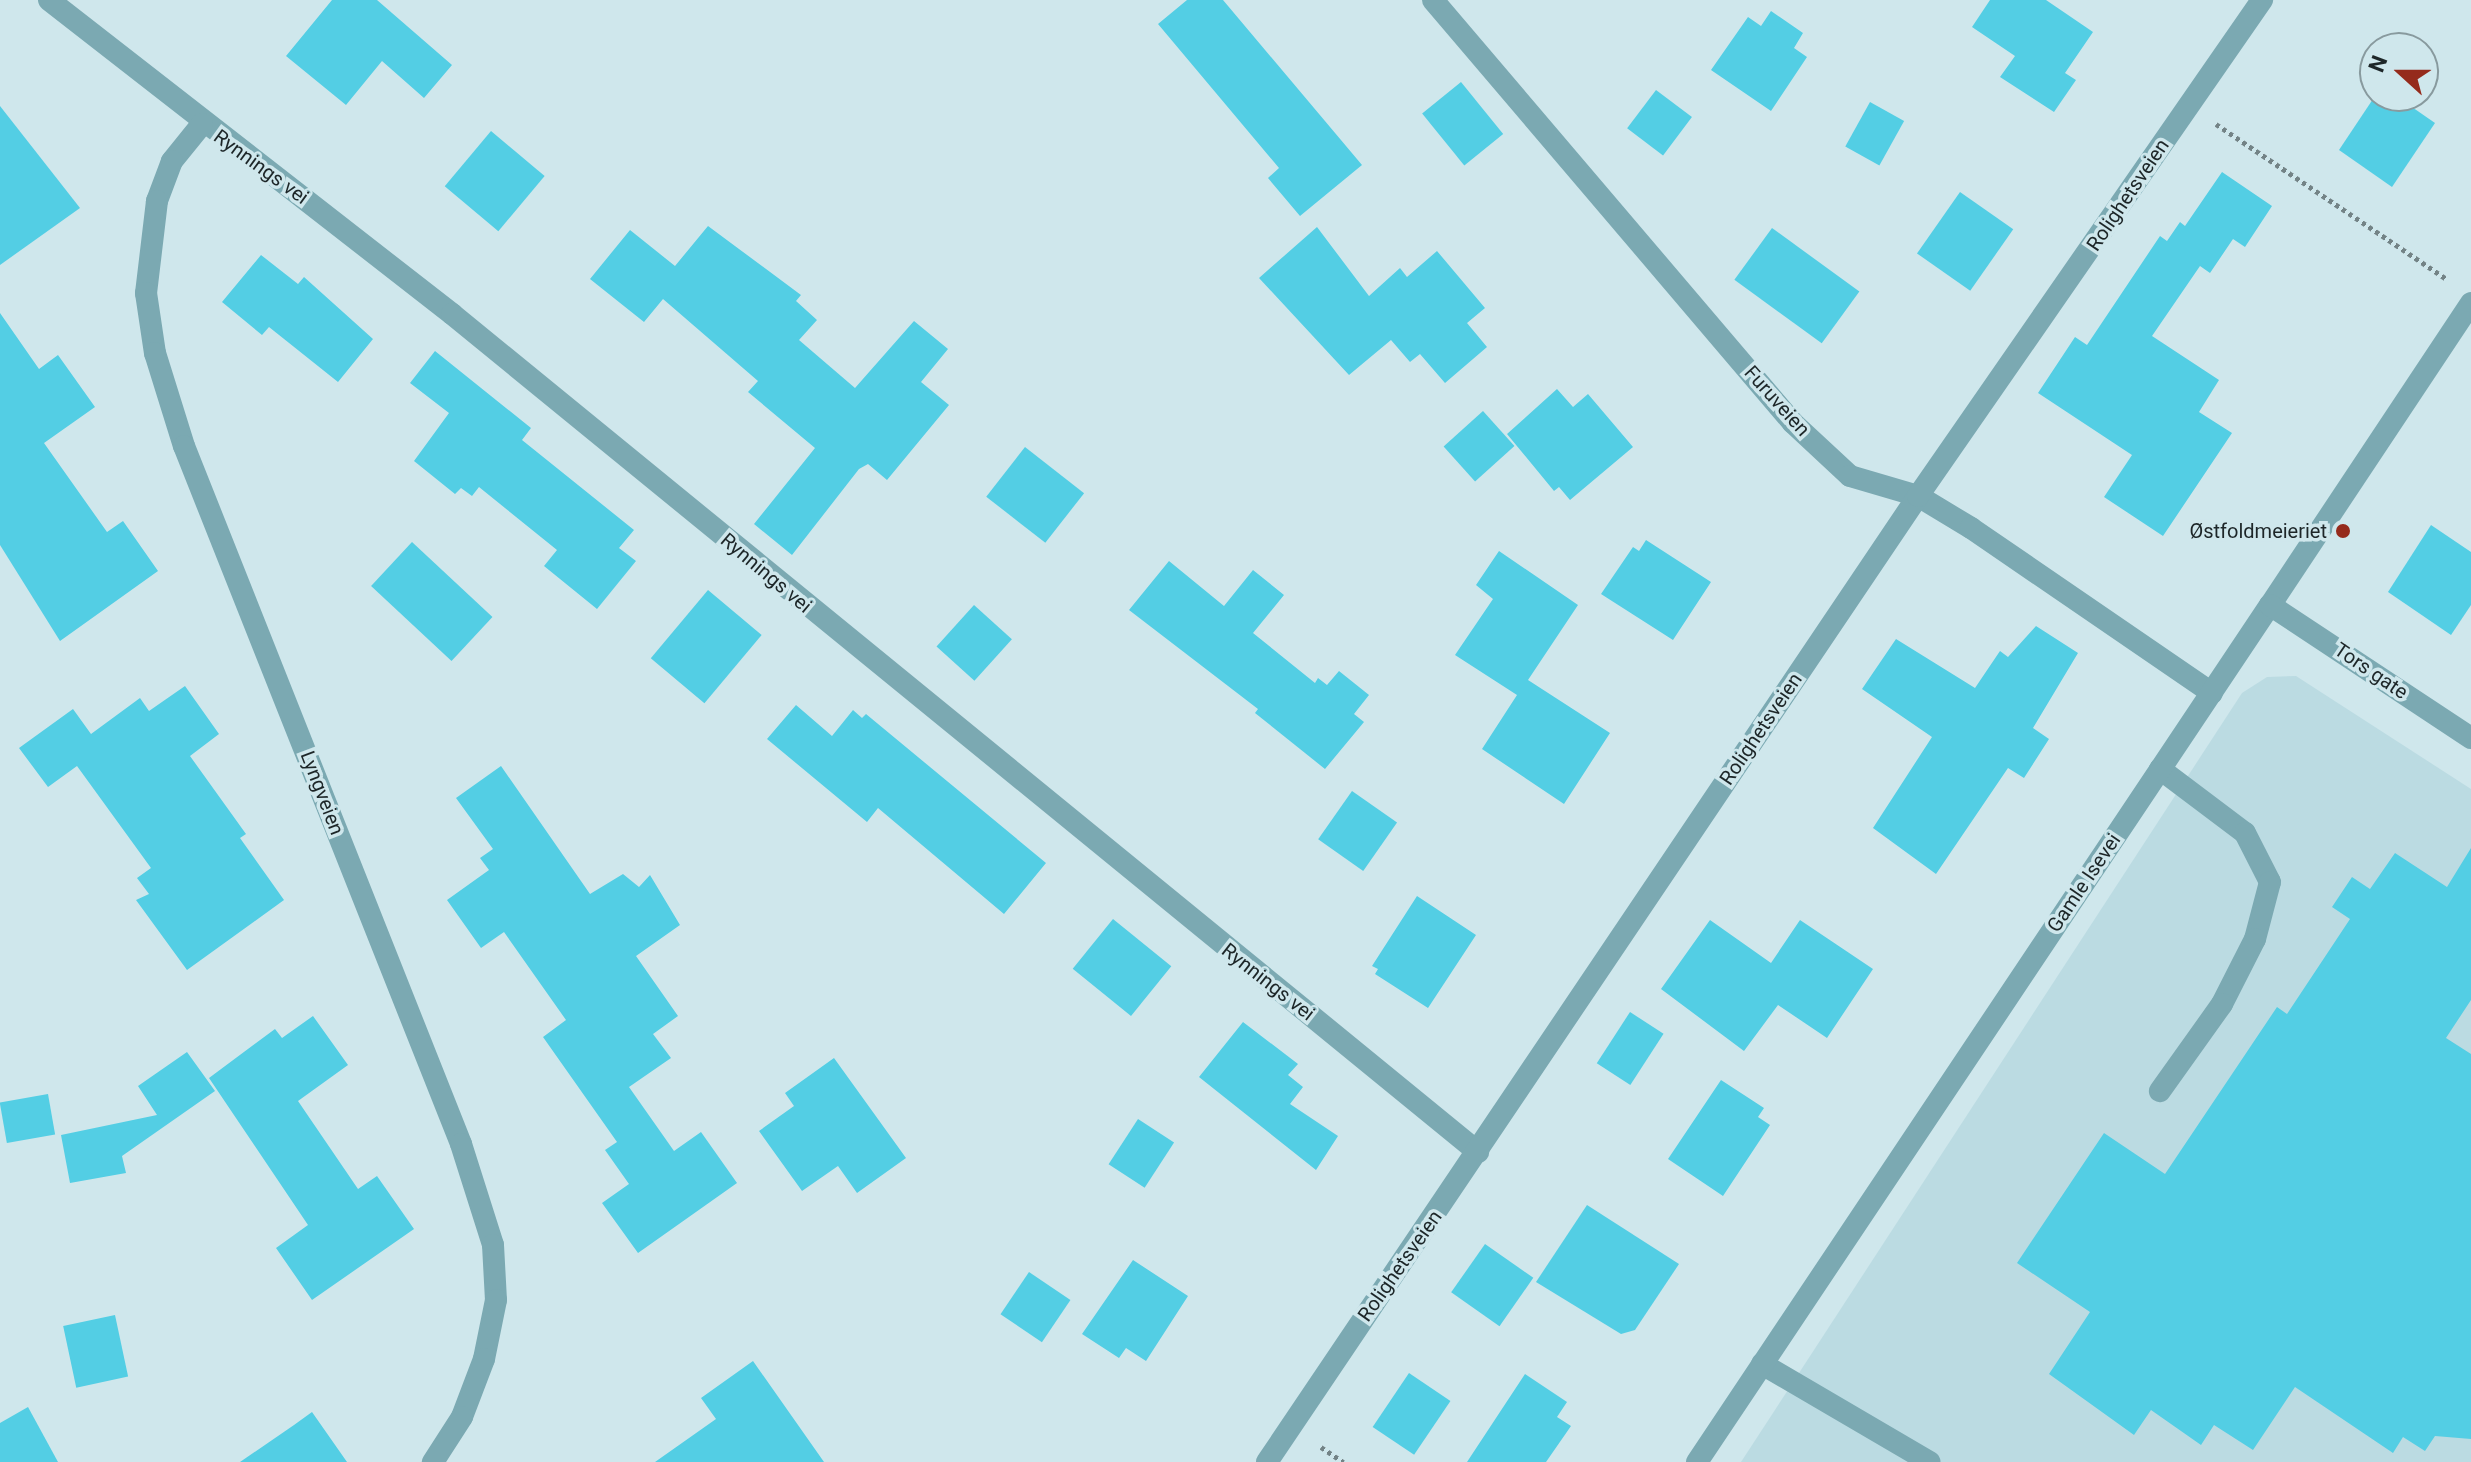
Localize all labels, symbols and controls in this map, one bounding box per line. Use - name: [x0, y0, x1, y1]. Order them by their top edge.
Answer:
- north arrow: [2359, 32, 2439, 112]
- text: N: [2364, 52, 2392, 76]
- street label: Rynnings vei: [209, 125, 313, 209]
- street label: Rolighetsveien: [2082, 134, 2174, 256]
- street label: Furuveien: [1739, 361, 1815, 441]
- place label: Østfoldmeieriet: [2189, 519, 2327, 543]
- marker: Østfoldmeieriet: [2334, 522, 2352, 540]
- street label: Rynnings vei: [716, 528, 816, 618]
- street label: Tors gate: [2330, 638, 2412, 704]
- street label: Rolighetsveien: [1715, 668, 1807, 790]
- street label: Lyngveien: [295, 748, 349, 838]
- street label: Gamle Isevei: [2042, 829, 2126, 937]
- street label: Rynnings vei: [1217, 938, 1319, 1026]
- street label: Rolighetsveien: [1353, 1206, 1447, 1326]

